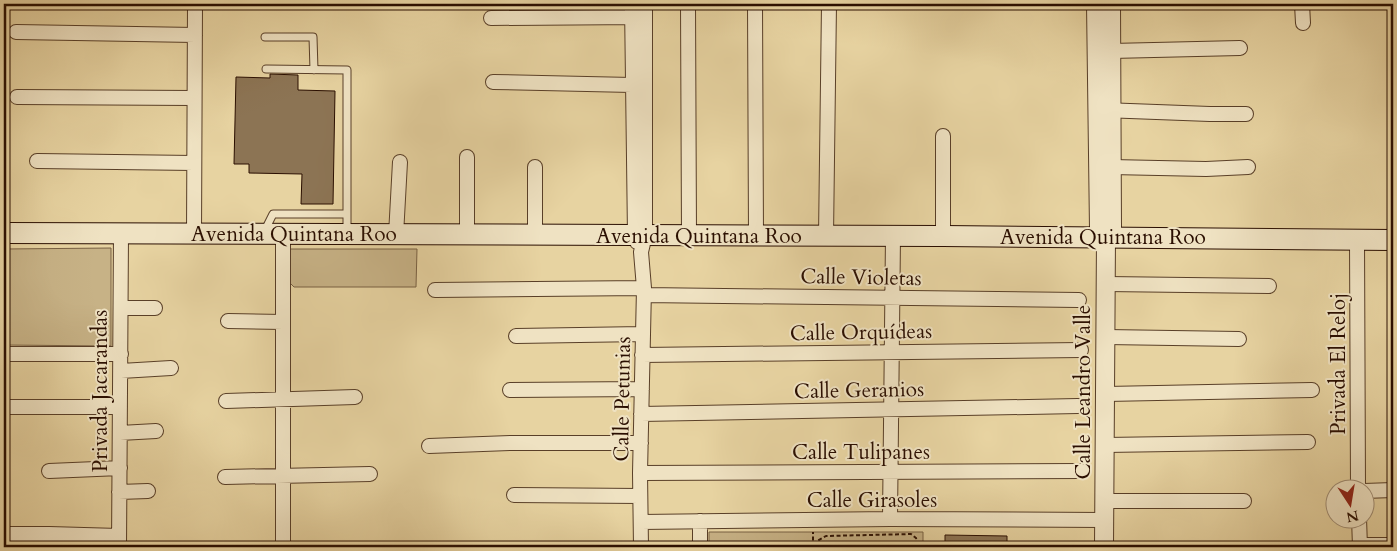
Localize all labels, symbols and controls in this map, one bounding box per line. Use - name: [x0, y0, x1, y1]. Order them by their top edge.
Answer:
- street label: Avenida Quintana Roo: [191, 220, 397, 249]
- street label: Avenida Quintana Roo: [596, 222, 802, 251]
- street label: Avenida Quintana Roo: [1000, 223, 1206, 252]
- street label: Calle Violetas: [800, 262, 922, 293]
- street label: Privada El Reloj: [1324, 293, 1353, 435]
- street label: Calle Leandro Valle: [1069, 305, 1098, 479]
- street label: Privada Jacarandas: [86, 310, 115, 472]
- street label: Calle Orquídeas: [790, 317, 932, 348]
- street label: Calle Petunias: [607, 336, 638, 462]
- street label: Calle Geranios: [794, 375, 924, 406]
- street label: Calle Tulipanes: [792, 438, 930, 467]
- north arrow: [1324, 478, 1374, 528]
- street label: Calle Girasoles: [807, 486, 937, 515]
- text: N: [1345, 506, 1361, 527]

